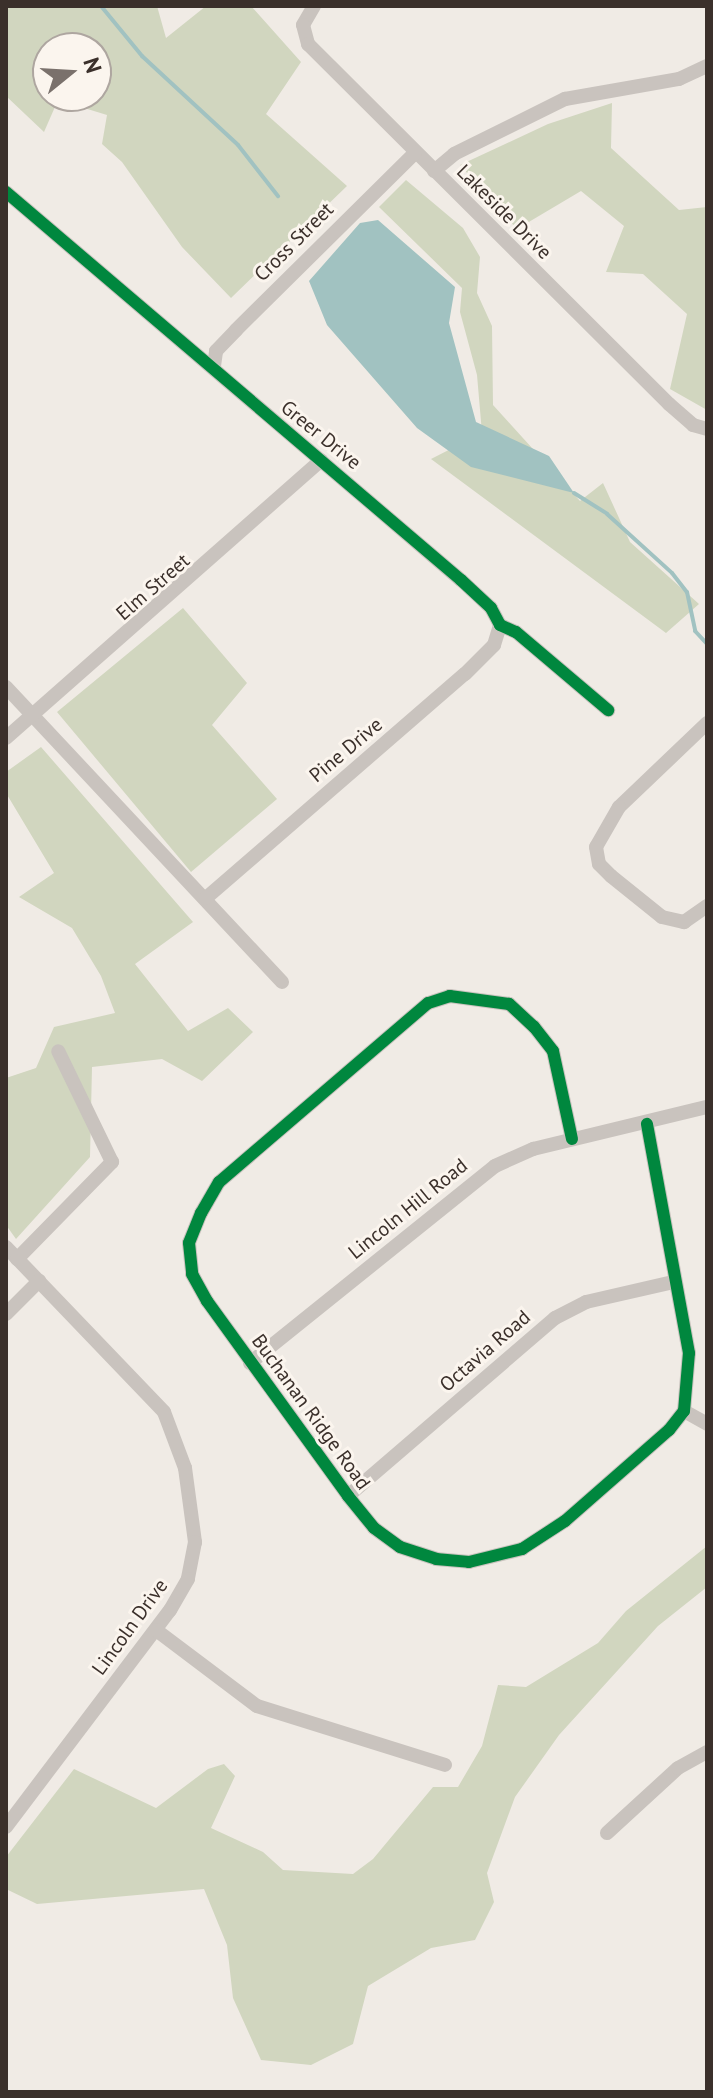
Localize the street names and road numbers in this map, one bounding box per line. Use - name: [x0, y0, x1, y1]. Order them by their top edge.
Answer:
- street label: Lakeside Drive: [452, 160, 556, 264]
- street label: Cross Street: [250, 198, 338, 286]
- street label: Greer Drive: [276, 395, 366, 475]
- street label: Elm Street: [111, 549, 195, 625]
- street label: Pine Drive: [305, 713, 387, 787]
- street label: Lincoln Hill Road: [344, 1154, 472, 1264]
- street label: Octavia Road: [435, 1305, 535, 1397]
- street label: Buchanan Ridge Road: [247, 1330, 375, 1494]
- street label: Lincoln Drive: [87, 1574, 173, 1680]

